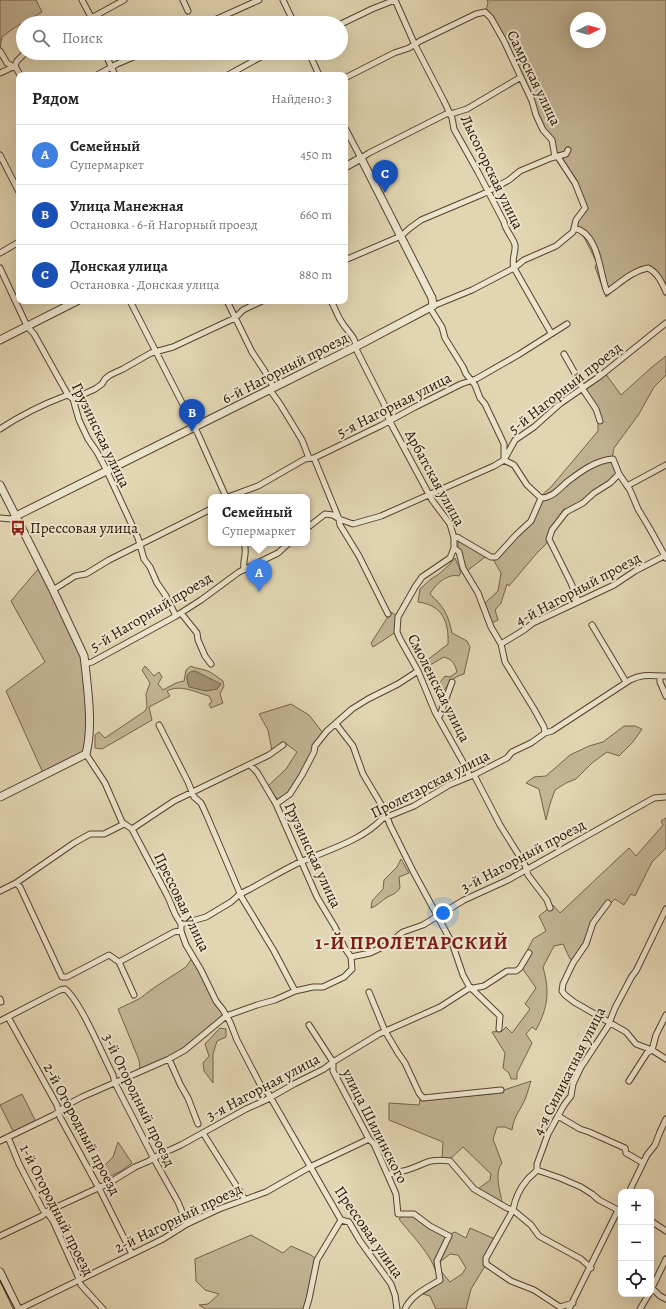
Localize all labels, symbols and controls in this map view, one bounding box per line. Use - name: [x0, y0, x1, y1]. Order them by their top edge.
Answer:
- north arrow: [570, 12, 606, 48]
- search box: [16, 16, 348, 60]
- icon: search: [30, 27, 52, 49]
- street label: Самрская улица: [502, 27, 566, 129]
- text: Поиск: [62, 28, 103, 48]
- text: Рядом: [32, 87, 79, 110]
- text: Найдено: 3: [271, 90, 332, 107]
- street label: Лысогорская улица: [456, 112, 528, 232]
- text: Семейный: [70, 136, 140, 156]
- text: A: [41, 146, 49, 163]
- text: 450 m: [300, 146, 332, 163]
- text: Супермаркет: [70, 156, 144, 173]
- pin: C: [372, 160, 398, 193]
- text: Улица Манежная: [70, 196, 184, 216]
- text: B: [41, 206, 49, 223]
- text: 660 m: [300, 206, 332, 223]
- text: Остановка · 6-й Нагорный проезд: [70, 216, 258, 233]
- text: Донская улица: [70, 256, 168, 276]
- text: C: [41, 266, 49, 283]
- text: 880 m: [299, 266, 332, 283]
- text: Остановка · Донская улица: [70, 276, 220, 293]
- street label: 6-й Нагорный проезд: [218, 327, 352, 409]
- street label: 5-й Нагорный проезд: [504, 337, 626, 439]
- street label: 5-я Нагорная улица: [333, 367, 455, 442]
- street label: Грузинская улица: [67, 379, 135, 491]
- pin: B: [179, 399, 205, 432]
- street label: Арбатская улица: [400, 425, 470, 530]
- popup: [208, 494, 310, 546]
- text: Семейный: [222, 502, 292, 522]
- place label: Прессовая улица: [30, 518, 138, 538]
- bus stop icon: Прессовая улица: [9, 519, 27, 537]
- text: Супермаркет: [222, 522, 296, 539]
- street label: 4-й Нагорный проезд: [512, 548, 644, 630]
- pin: A: [246, 559, 272, 592]
- street label: 5-й Нагорный проезд: [86, 568, 216, 656]
- street label: Смоленская улица: [403, 630, 475, 746]
- street label: Пролетарская улица: [367, 745, 493, 823]
- street label: Грузинская улица: [280, 799, 346, 911]
- street label: 3-й Нагорный проезд: [457, 815, 589, 897]
- street label: Прессовая улица: [149, 849, 215, 955]
- your location: [433, 903, 453, 923]
- district label: 1-Й ПРОЛЕТАРСКИЙ: [315, 930, 509, 956]
- street label: 4-я Силикатная улица: [528, 1003, 610, 1139]
- street label: 3-й Огородный проезд: [98, 1030, 180, 1170]
- street label: 3-я Нагорная улица: [203, 1049, 323, 1125]
- street label: 2-й Огородный проезд: [39, 1059, 125, 1199]
- street label: улица Шилинского: [337, 1064, 413, 1187]
- street label: 1-й Огородный проезд: [15, 1141, 99, 1279]
- street label: 2-й Нагорный проезд: [111, 1178, 245, 1258]
- street label: Прессовая улица: [330, 1182, 408, 1282]
- map controls: [618, 1189, 654, 1297]
- button: +: [618, 1189, 654, 1225]
- button: −: [618, 1225, 654, 1261]
- button: locate: [618, 1261, 654, 1297]

